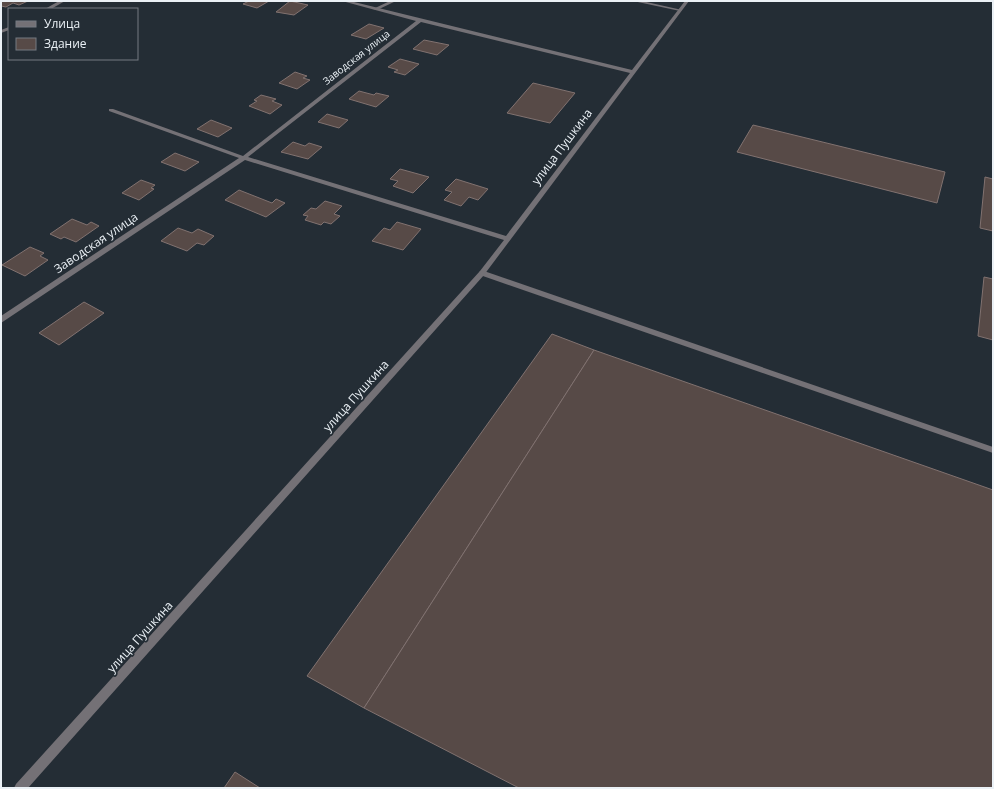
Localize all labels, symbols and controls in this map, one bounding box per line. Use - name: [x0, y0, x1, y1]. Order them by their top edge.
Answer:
- legend: [8, 8, 138, 60]
- text: Улица: [44, 15, 80, 32]
- street label: Заводская улица: [320, 26, 392, 88]
- text: Здание: [44, 35, 87, 52]
- street label: улица Пушкина: [527, 105, 596, 188]
- street label: Заводская улица: [50, 208, 141, 277]
- street label: улица Пушкина: [319, 356, 393, 435]
- street label: улица Пушкина: [103, 597, 177, 676]

